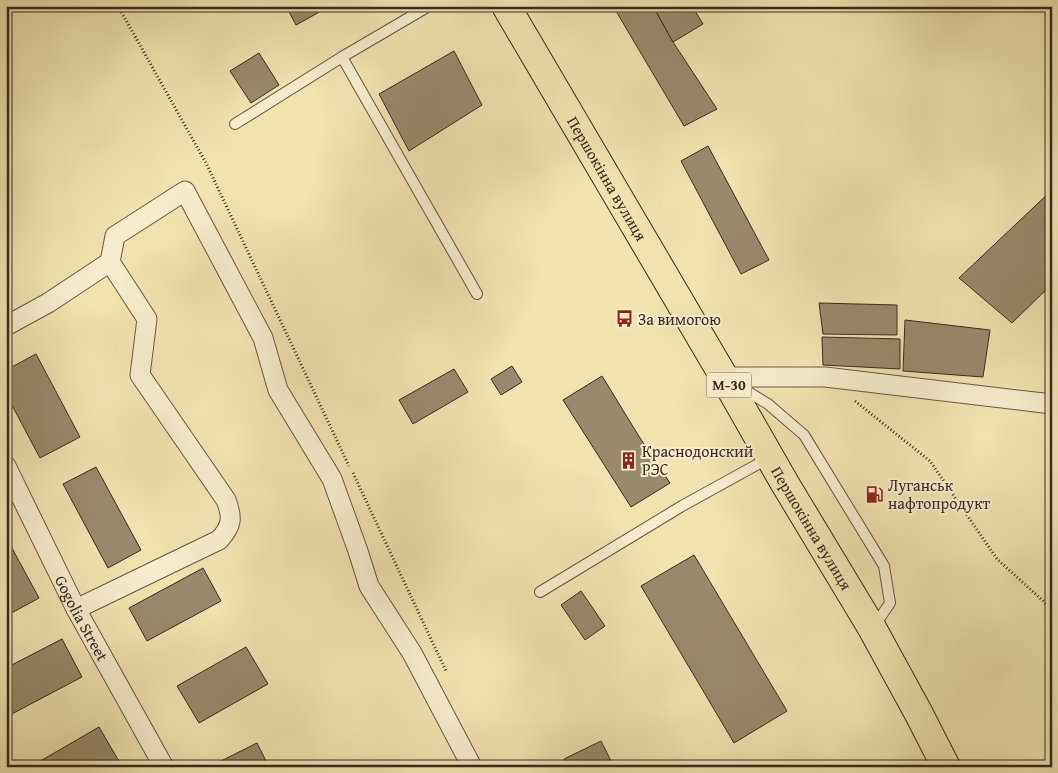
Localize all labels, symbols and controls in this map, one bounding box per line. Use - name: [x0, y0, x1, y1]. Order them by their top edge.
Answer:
- street label: Першокінна вулиця: [561, 112, 653, 245]
- place label: За вимогою: [638, 307, 721, 331]
- bus stop icon: За вимогою: [614, 309, 634, 329]
- road number: М-30: [706, 372, 752, 398]
- place label: Краснодонский РЭС: [642, 439, 754, 481]
- building icon: Краснодонский РЭС: [618, 450, 638, 470]
- street label: Першокінна вулиця: [765, 462, 858, 595]
- place label: Луганськ нафтопродукт: [888, 473, 991, 515]
- fuel station icon: Луганськ нафтопродукт: [864, 484, 884, 504]
- street label: Gogolia Street: [49, 571, 115, 666]

